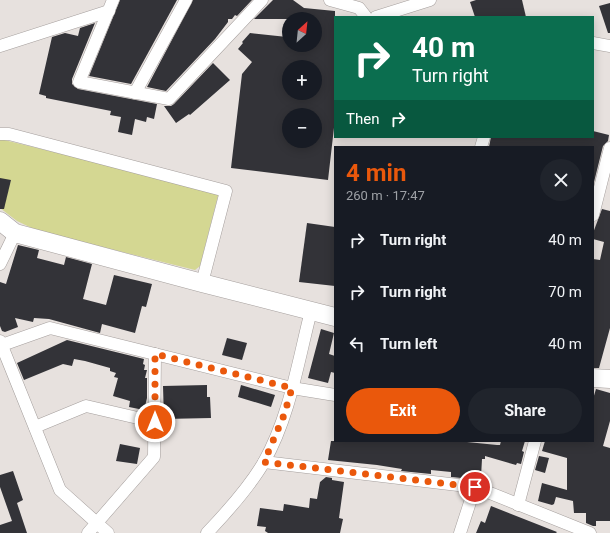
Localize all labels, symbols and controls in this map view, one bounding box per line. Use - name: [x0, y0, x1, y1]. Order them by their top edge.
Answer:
- north arrow: [282, 12, 322, 52]
- map controls: [282, 12, 322, 148]
- text: 40 m: [412, 31, 475, 64]
- icon: right: [346, 32, 398, 84]
- button: +: [282, 60, 322, 100]
- text: Turn right: [412, 65, 489, 86]
- button: −: [282, 108, 322, 148]
- icon: right: [387, 108, 409, 130]
- text: Then: [346, 110, 379, 128]
- text: 4 min: [346, 159, 406, 187]
- button: close: [540, 159, 582, 201]
- text: 260 m · 17:47: [346, 188, 425, 203]
- icon: right: [346, 229, 368, 251]
- text: Turn right: [380, 231, 446, 249]
- text: 40 m: [548, 231, 582, 249]
- icon: right: [346, 281, 368, 303]
- text: Turn right: [380, 283, 446, 301]
- text: 70 m: [548, 283, 582, 301]
- icon: left: [346, 333, 368, 355]
- text: Turn left: [380, 335, 437, 353]
- text: 40 m: [548, 335, 582, 353]
- button: Exit: [346, 388, 460, 434]
- button: Share: [468, 388, 582, 434]
- position arrow: [134, 401, 176, 443]
- pin: [458, 470, 492, 504]
- icon: arrive: [464, 476, 486, 498]

